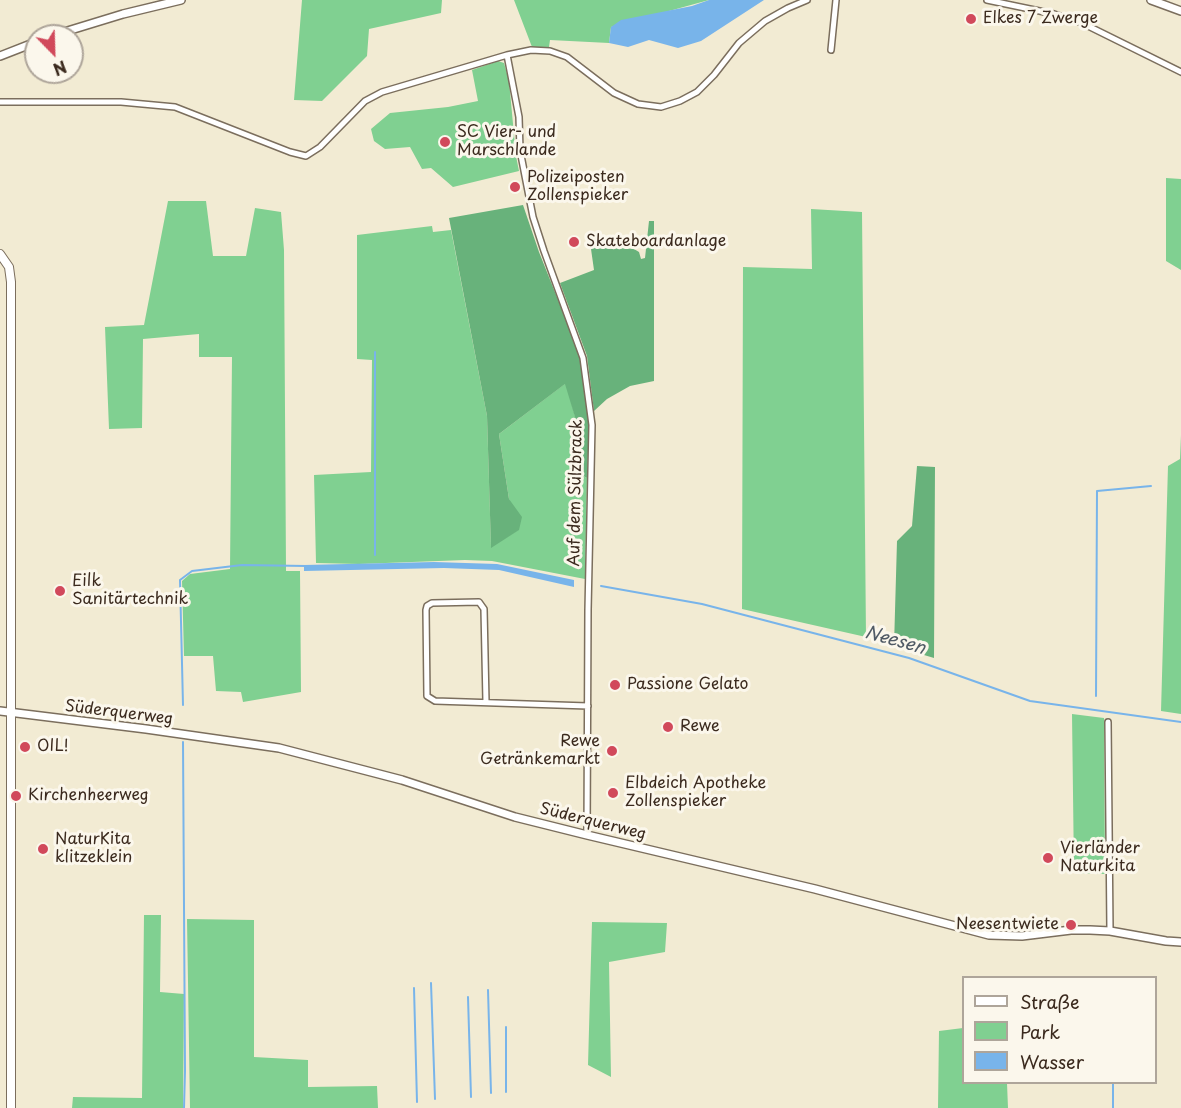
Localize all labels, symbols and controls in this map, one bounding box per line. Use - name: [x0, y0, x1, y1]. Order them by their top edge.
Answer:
- place label: Elkes 7 Zwerge: [983, 9, 1098, 29]
- marker: Elkes 7 Zwerge: [964, 12, 978, 26]
- north arrow: [24, 24, 84, 84]
- text: N: [50, 55, 71, 82]
- place label: SC Vier- und Marschlande: [457, 123, 556, 161]
- marker: SC Vier- und Marschlande: [438, 135, 452, 149]
- place label: Polizeiposten Zollenspieker: [527, 168, 628, 206]
- marker: Polizeiposten Zollenspieker: [508, 180, 522, 194]
- place label: Skateboardanlage: [586, 232, 726, 252]
- marker: Skateboardanlage: [567, 235, 581, 249]
- street label: Auf dem Sülzbrack: [565, 419, 587, 567]
- place label: Eilk Sanitärtechnik: [72, 572, 188, 610]
- marker: Eilk Sanitärtechnik: [53, 584, 67, 598]
- water label: Neesen: [862, 622, 928, 660]
- place label: Passione Gelato: [627, 675, 749, 695]
- marker: Passione Gelato: [608, 678, 622, 692]
- street label: Süderquerweg: [64, 697, 174, 729]
- place label: Rewe: [680, 717, 720, 737]
- marker: Rewe: [661, 720, 675, 734]
- place label: Rewe Getränkemarkt: [480, 732, 600, 770]
- place label: OIL!: [37, 737, 69, 757]
- marker: OIL!: [18, 740, 32, 754]
- marker: Rewe Getränkemarkt: [605, 744, 619, 758]
- place label: Elbdeich Apotheke Zollenspieker: [625, 774, 766, 812]
- place label: Kirchenheerweg: [28, 786, 149, 806]
- marker: Elbdeich Apotheke Zollenspieker: [606, 786, 620, 800]
- marker: Kirchenheerweg: [9, 789, 23, 803]
- street label: Süderquerweg: [538, 800, 648, 844]
- place label: NaturKita klitzeklein: [55, 830, 132, 868]
- place label: Vierländer Naturkita: [1060, 839, 1140, 877]
- marker: NaturKita klitzeklein: [36, 842, 50, 856]
- marker: Vierländer Naturkita: [1041, 851, 1055, 865]
- place label: Neesentwiete: [956, 915, 1059, 935]
- marker: Neesentwiete: [1064, 918, 1078, 932]
- legend: [962, 976, 1157, 1084]
- text: Straße: [1020, 988, 1080, 1015]
- text: Park: [1020, 1018, 1060, 1045]
- text: Wasser: [1020, 1048, 1084, 1075]

